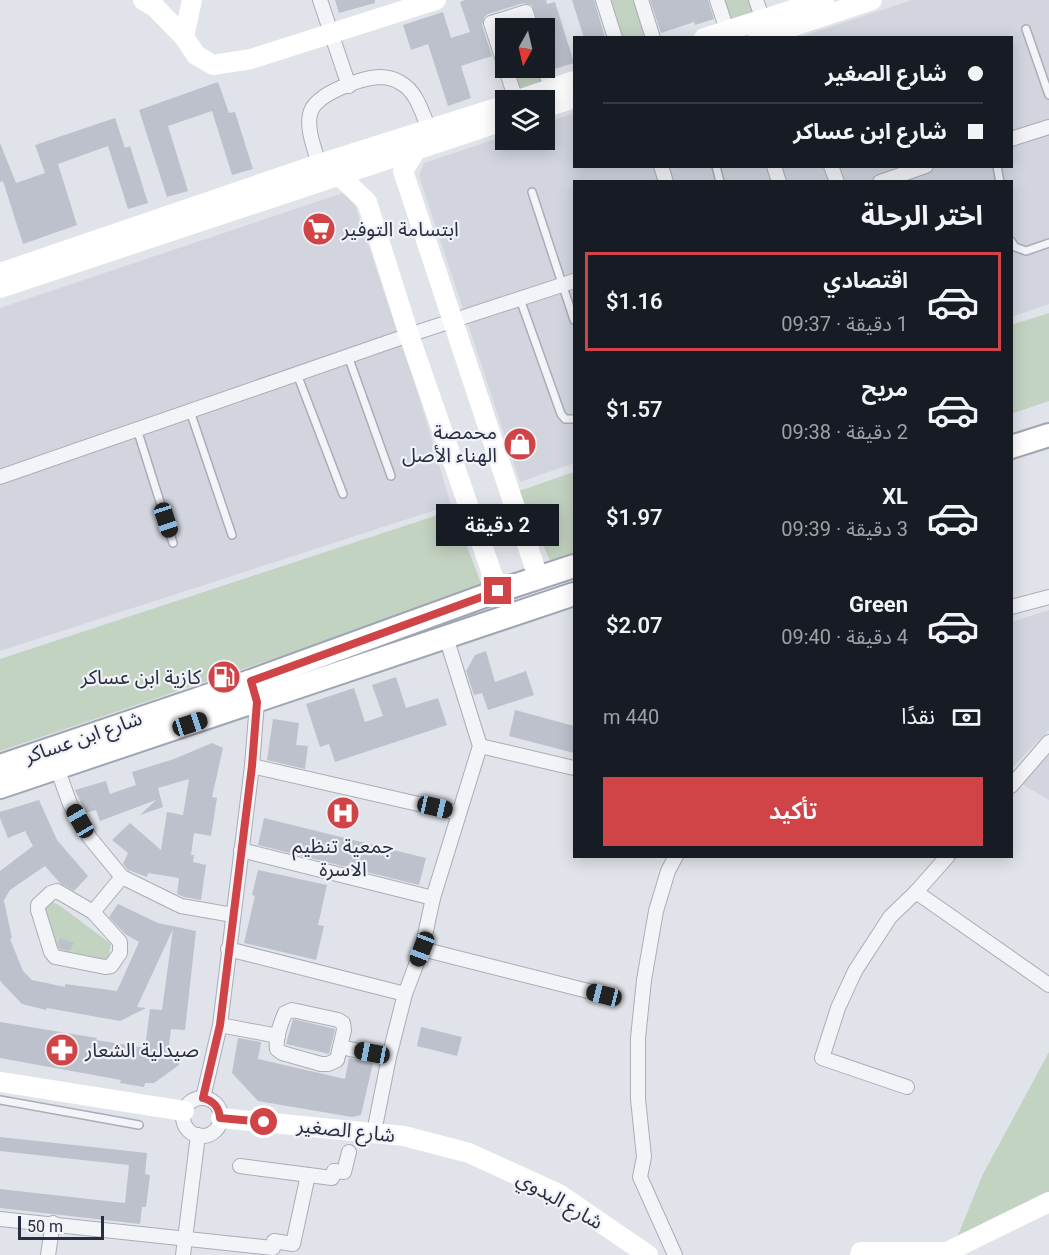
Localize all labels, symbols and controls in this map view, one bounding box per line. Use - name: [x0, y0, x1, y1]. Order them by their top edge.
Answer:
- north arrow: [495, 18, 555, 78]
- map controls: [495, 18, 555, 150]
- text: شارع الصغير: [825, 61, 947, 86]
- button: layers: [495, 90, 555, 150]
- text: شارع ابن عساكر: [793, 119, 947, 144]
- text: اختر الرحلة: [861, 200, 983, 232]
- supermarket icon: ابتسامة التوفير: [301, 211, 337, 247]
- place label: ابتسامة التوفير: [341, 217, 459, 241]
- text: اقتصادي: [823, 268, 908, 293]
- icon: car: [926, 275, 980, 329]
- text: $1.16: [606, 289, 663, 314]
- text: 1 دقيقة · 09:37: [781, 312, 908, 336]
- text: مريح: [862, 376, 908, 401]
- icon: car: [926, 383, 980, 437]
- text: $1.57: [606, 397, 663, 422]
- place label: محمصة الهناء الأصل: [402, 420, 497, 467]
- text: 2 دقيقة · 09:38: [781, 420, 908, 444]
- shop icon: محمصة الهناء الأصل: [502, 426, 538, 462]
- text: XL: [882, 484, 908, 509]
- icon: car: [926, 491, 980, 545]
- car: [152, 500, 180, 540]
- callout: 2 دقيقة: [436, 504, 560, 546]
- text: $1.97: [606, 505, 663, 530]
- text: 2 دقيقة: [465, 513, 530, 537]
- text: 3 دقيقة · 09:39: [781, 517, 908, 541]
- route end: [484, 577, 511, 604]
- text: Green: [849, 592, 908, 617]
- icon: car: [926, 599, 980, 653]
- text: $2.07: [606, 613, 663, 638]
- text: 4 دقيقة · 09:40: [781, 625, 908, 649]
- fuel station icon: كازية ابن عساكر: [206, 659, 242, 695]
- place label: كازية ابن عساكر: [80, 665, 202, 689]
- icon: cash: [950, 701, 983, 734]
- text: نقدًا: [901, 704, 935, 729]
- text: 440 m: [603, 705, 659, 729]
- street label: شارع ابن عساكر: [20, 706, 146, 771]
- car: [170, 710, 210, 738]
- button: تأكيد: [603, 777, 983, 846]
- car: [415, 794, 455, 820]
- hospital icon: جمعية تنظيم الاسرة: [325, 795, 361, 831]
- car: [63, 801, 97, 841]
- place label: جمعية تنظيم الاسرة: [292, 834, 394, 881]
- car: [407, 929, 437, 969]
- car: [584, 982, 624, 1008]
- pharmacy icon: صيدلية الشعار: [44, 1032, 80, 1068]
- place label: صيدلية الشعار: [84, 1038, 199, 1062]
- car: [353, 1041, 391, 1065]
- route start: [250, 1108, 277, 1135]
- street label: شارع الصغير: [294, 1113, 396, 1150]
- street label: شارع البدوي: [511, 1166, 607, 1237]
- scale bar: [18, 1213, 104, 1240]
- text: 50 m: [27, 1217, 63, 1236]

